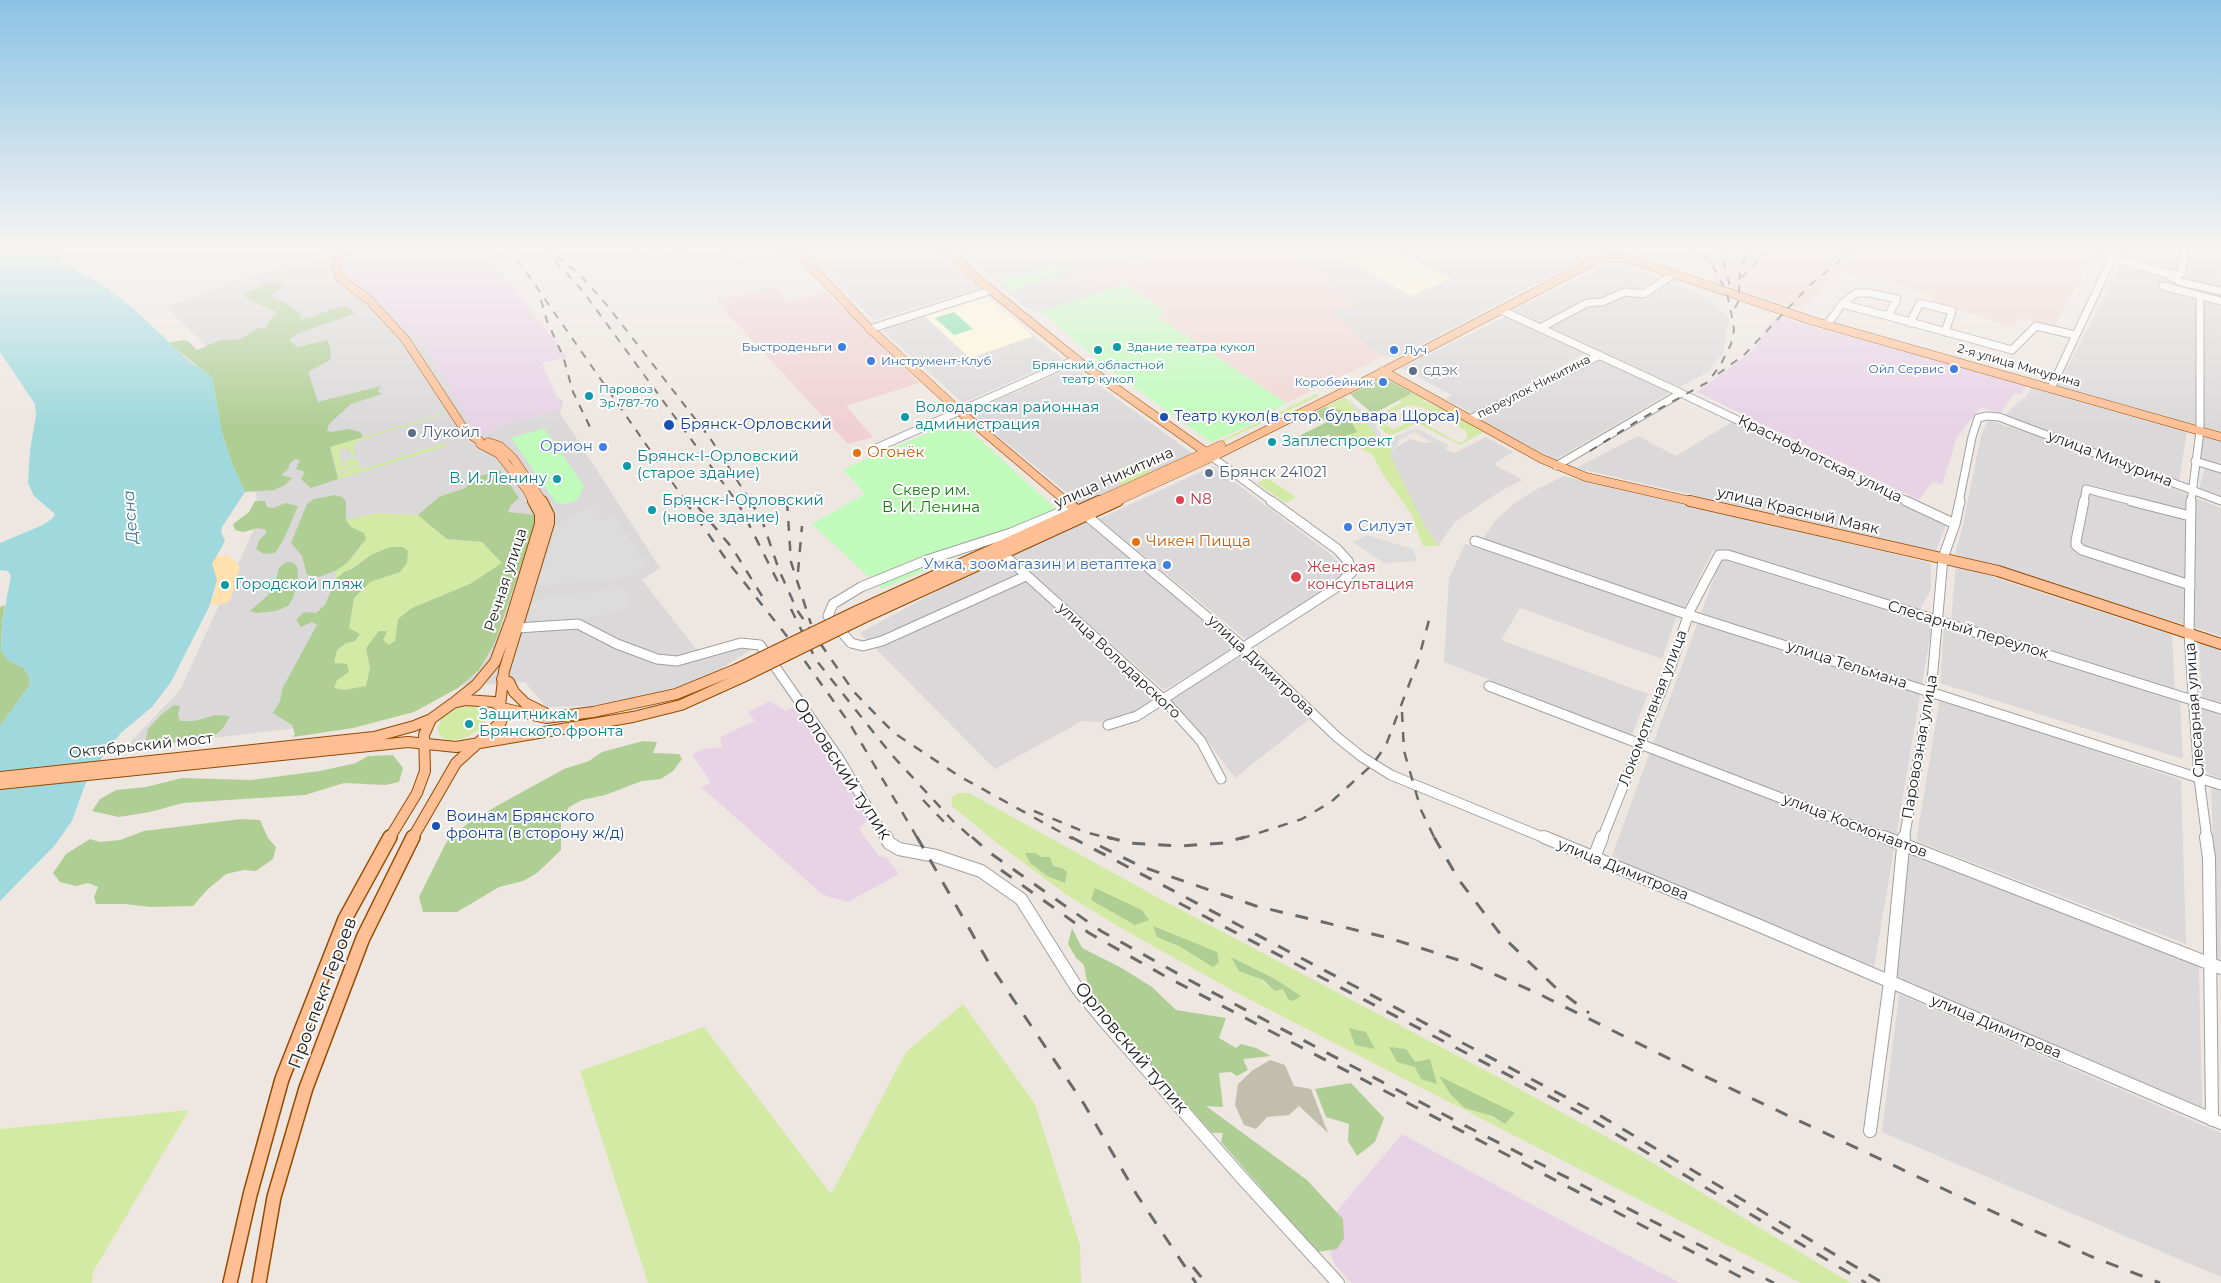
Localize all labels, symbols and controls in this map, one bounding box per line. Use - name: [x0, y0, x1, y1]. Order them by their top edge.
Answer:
- place label: Быстроденьги: [742, 340, 832, 354]
- place label: Здание театра кукол: [1127, 340, 1255, 354]
- marker: Быстроденьги: [836, 341, 848, 353]
- marker: Здание театра кукол: [1111, 341, 1123, 353]
- street label: 2-я улица Мичурина: [1956, 342, 2082, 390]
- place label: Луч: [1404, 343, 1427, 357]
- marker: Брянский областной театр кукол: [1092, 344, 1104, 356]
- marker: Луч: [1388, 344, 1400, 356]
- street label: переулок Никитина: [1475, 352, 1593, 422]
- place label: Инструмент-Клуб: [881, 354, 991, 368]
- marker: Инструмент-Клуб: [865, 355, 877, 367]
- place label: Брянский областной театр кукол: [1032, 358, 1164, 386]
- place label: Ойл Сервис: [1869, 362, 1944, 376]
- marker: Ойл Сервис: [1948, 363, 1960, 375]
- place label: СДЭК: [1423, 364, 1458, 378]
- marker: СДЭК: [1407, 365, 1419, 377]
- place label: Коробейник: [1295, 375, 1373, 389]
- marker: Коробейник: [1377, 376, 1389, 388]
- place label: Паровоз Эр 787-70: [599, 382, 659, 410]
- marker: Паровоз Эр 787-70: [583, 390, 595, 402]
- place label: Володарская районная администрация: [915, 399, 1099, 434]
- place label: Театр кукол(в стор. бульвара Щорса): [1174, 408, 1460, 426]
- marker: Володарская районная администрация: [899, 411, 911, 423]
- marker: Театр кукол(в стор. бульвара Щорса): [1158, 411, 1170, 423]
- street label: Краснофлотская улица: [1735, 411, 1905, 507]
- place label: Брянск-Орловский: [680, 416, 832, 434]
- marker: Брянск-Орловский: [662, 418, 676, 432]
- place label: Лукойл: [422, 424, 480, 442]
- marker: Лукойл: [406, 427, 418, 439]
- street label: улица Мичурина: [2045, 427, 2175, 491]
- place label: Заплеспроект: [1282, 433, 1392, 451]
- marker: Заплеспроект: [1266, 436, 1278, 448]
- place label: Орион: [540, 438, 593, 456]
- marker: Орион: [597, 441, 609, 453]
- place label: Огонёк: [867, 444, 924, 462]
- street label: улица Никитина: [1052, 444, 1176, 512]
- marker: Огонёк: [851, 447, 863, 459]
- place label: Брянск-I-Орловский (старое здание): [637, 448, 799, 483]
- marker: Брянск-I-Орловский (старое здание): [621, 460, 633, 472]
- place label: Брянск 241021: [1219, 464, 1327, 482]
- marker: Брянск 241021: [1203, 467, 1215, 479]
- place label: В. И. Ленину: [449, 470, 547, 488]
- marker: В. И. Ленину: [551, 473, 563, 485]
- park label: Сквер им. В. И. Ленина: [882, 482, 980, 517]
- street label: улица Красный Маяк: [1715, 484, 1881, 538]
- water label: Десна: [120, 490, 142, 544]
- place label: N8: [1190, 491, 1212, 509]
- place label: Брянск-I-Орловский (новое здание): [662, 492, 824, 527]
- marker: N8: [1174, 494, 1186, 506]
- marker: Брянск-I-Орловский (новое здание): [646, 504, 658, 516]
- place label: Силуэт: [1358, 518, 1412, 536]
- marker: Силуэт: [1342, 521, 1354, 533]
- street label: Речная улица: [481, 526, 531, 634]
- place label: Чикен Пицца: [1146, 533, 1251, 551]
- marker: Чикен Пицца: [1130, 536, 1142, 548]
- place label: Умка, зоомагазин и ветаптека: [924, 556, 1157, 574]
- marker: Умка, зоомагазин и ветаптека: [1161, 559, 1173, 571]
- place label: Женская консультация: [1307, 559, 1414, 594]
- marker: Женская консультация: [1289, 570, 1303, 584]
- place label: Городской пляж: [235, 576, 363, 594]
- marker: Городской пляж: [219, 579, 231, 591]
- street label: Слесарный переулок: [1885, 597, 2051, 663]
- street label: улица Володарского: [1054, 599, 1184, 723]
- street label: улица Димитрова: [1204, 612, 1318, 720]
- street label: Локомотивная улица: [1615, 627, 1691, 789]
- street label: улица Тельмана: [1785, 637, 1909, 693]
- street label: Слесарная улица: [2181, 642, 2209, 778]
- street label: Паровозная улица: [1898, 673, 1942, 821]
- street label: Орловский тупик: [788, 694, 896, 844]
- place label: Защитникам Брянского фронта: [479, 706, 623, 741]
- marker: Защитникам Брянского фронта: [463, 718, 475, 730]
- street label: Октябрьский мост: [68, 729, 214, 763]
- street label: улица Космонавтов: [1780, 790, 1930, 862]
- place label: Воинам Брянского фронта (в сторону ж/д): [446, 808, 625, 843]
- marker: Воинам Брянского фронта (в сторону ж/д): [430, 820, 442, 832]
- street label: улица Димитрова: [1555, 835, 1691, 905]
- street label: Проспект Героев: [284, 914, 362, 1072]
- street label: Орловский тупик: [1070, 978, 1192, 1118]
- street label: улица Димитрова: [1928, 991, 2064, 1063]

